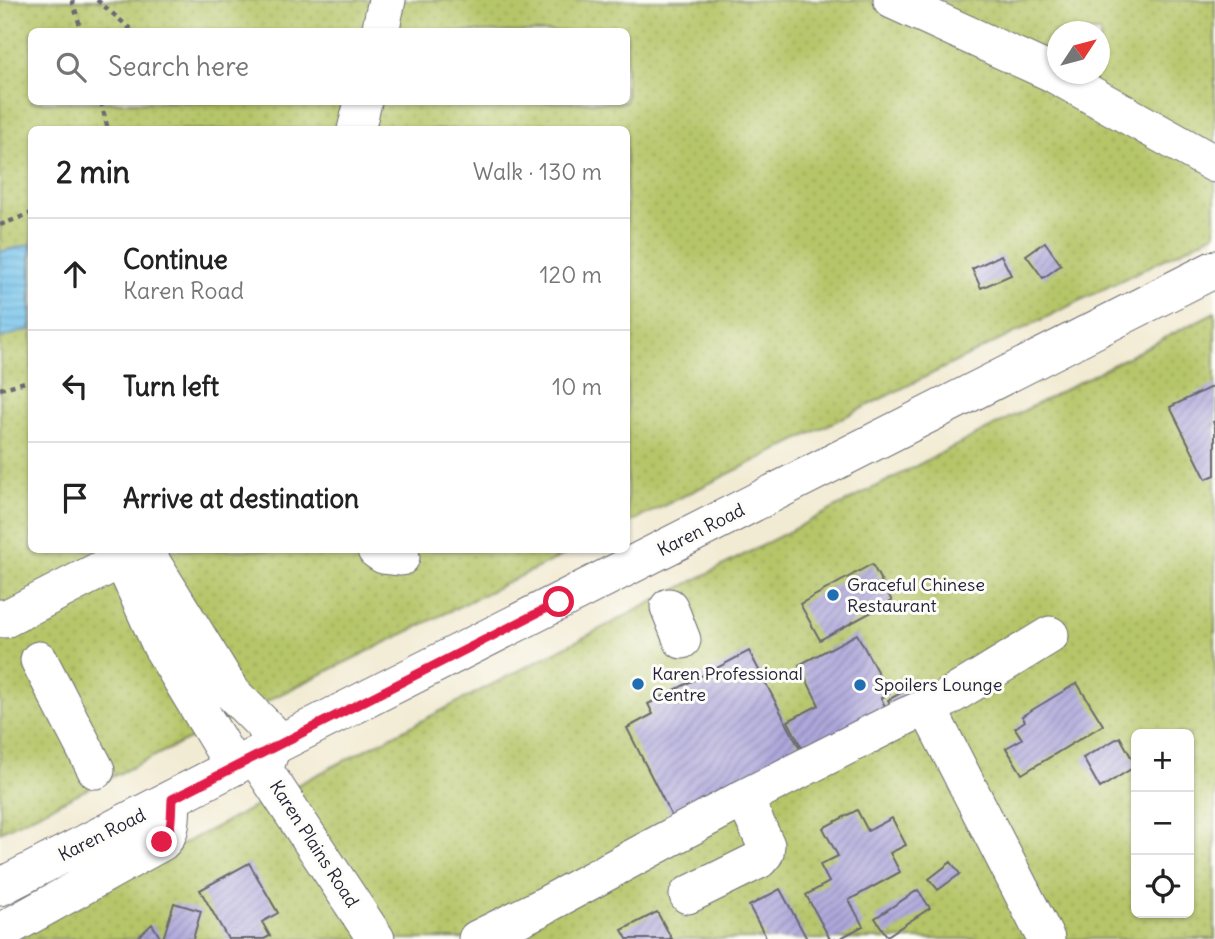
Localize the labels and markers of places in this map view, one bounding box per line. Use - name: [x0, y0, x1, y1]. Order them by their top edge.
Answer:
- place label: Graceful Chinese Restaurant: [847, 573, 985, 617]
- marker: Graceful Chinese Restaurant: [825, 587, 841, 603]
- place label: Karen Professional Centre: [652, 662, 803, 706]
- place label: Spoilers Lounge: [874, 673, 1002, 696]
- marker: Karen Professional Centre: [630, 676, 646, 692]
- marker: Spoilers Lounge: [852, 677, 868, 693]

